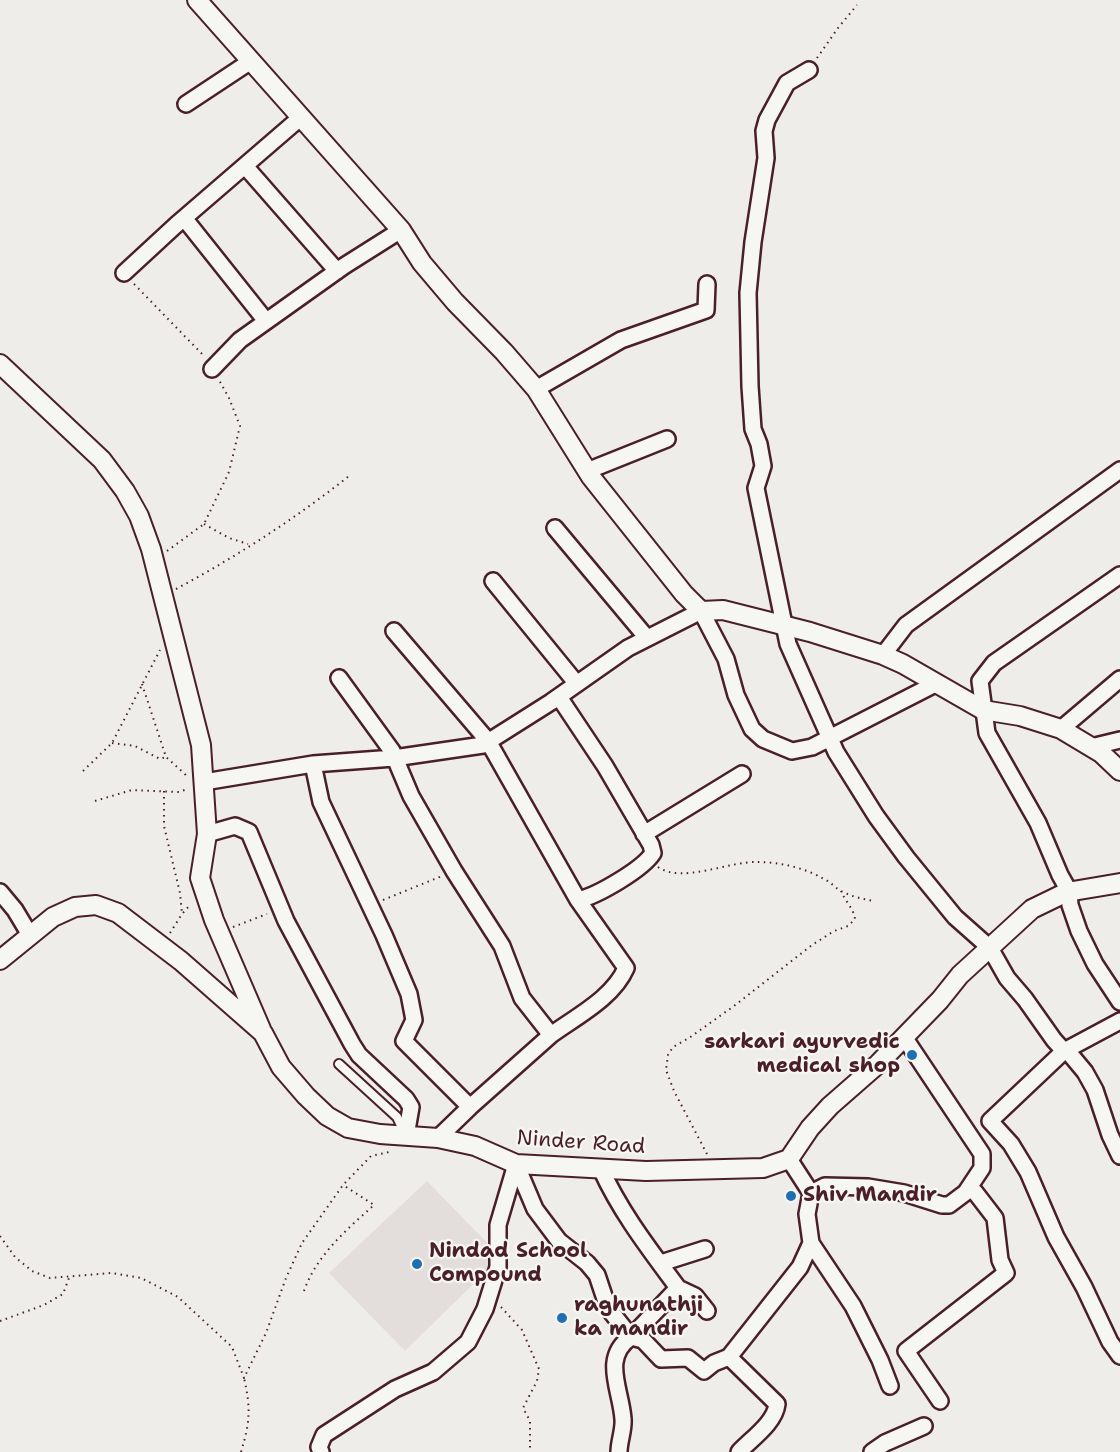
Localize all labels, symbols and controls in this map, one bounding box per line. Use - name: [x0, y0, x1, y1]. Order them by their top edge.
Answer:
- place label: sarkari ayurvedic medical shop: [704, 1030, 900, 1080]
- marker: sarkari ayurvedic medical shop: [905, 1048, 919, 1062]
- street label: Ninder Road: [516, 1126, 646, 1160]
- place label: Shiv Mandir: [803, 1183, 937, 1209]
- marker: Shiv Mandir: [784, 1189, 798, 1203]
- place label: Nindad School Compound: [429, 1239, 587, 1289]
- marker: Nindad School Compound: [410, 1257, 424, 1271]
- place label: raghunathji ka mandir: [574, 1293, 703, 1343]
- marker: raghunathji ka mandir: [555, 1311, 569, 1325]

